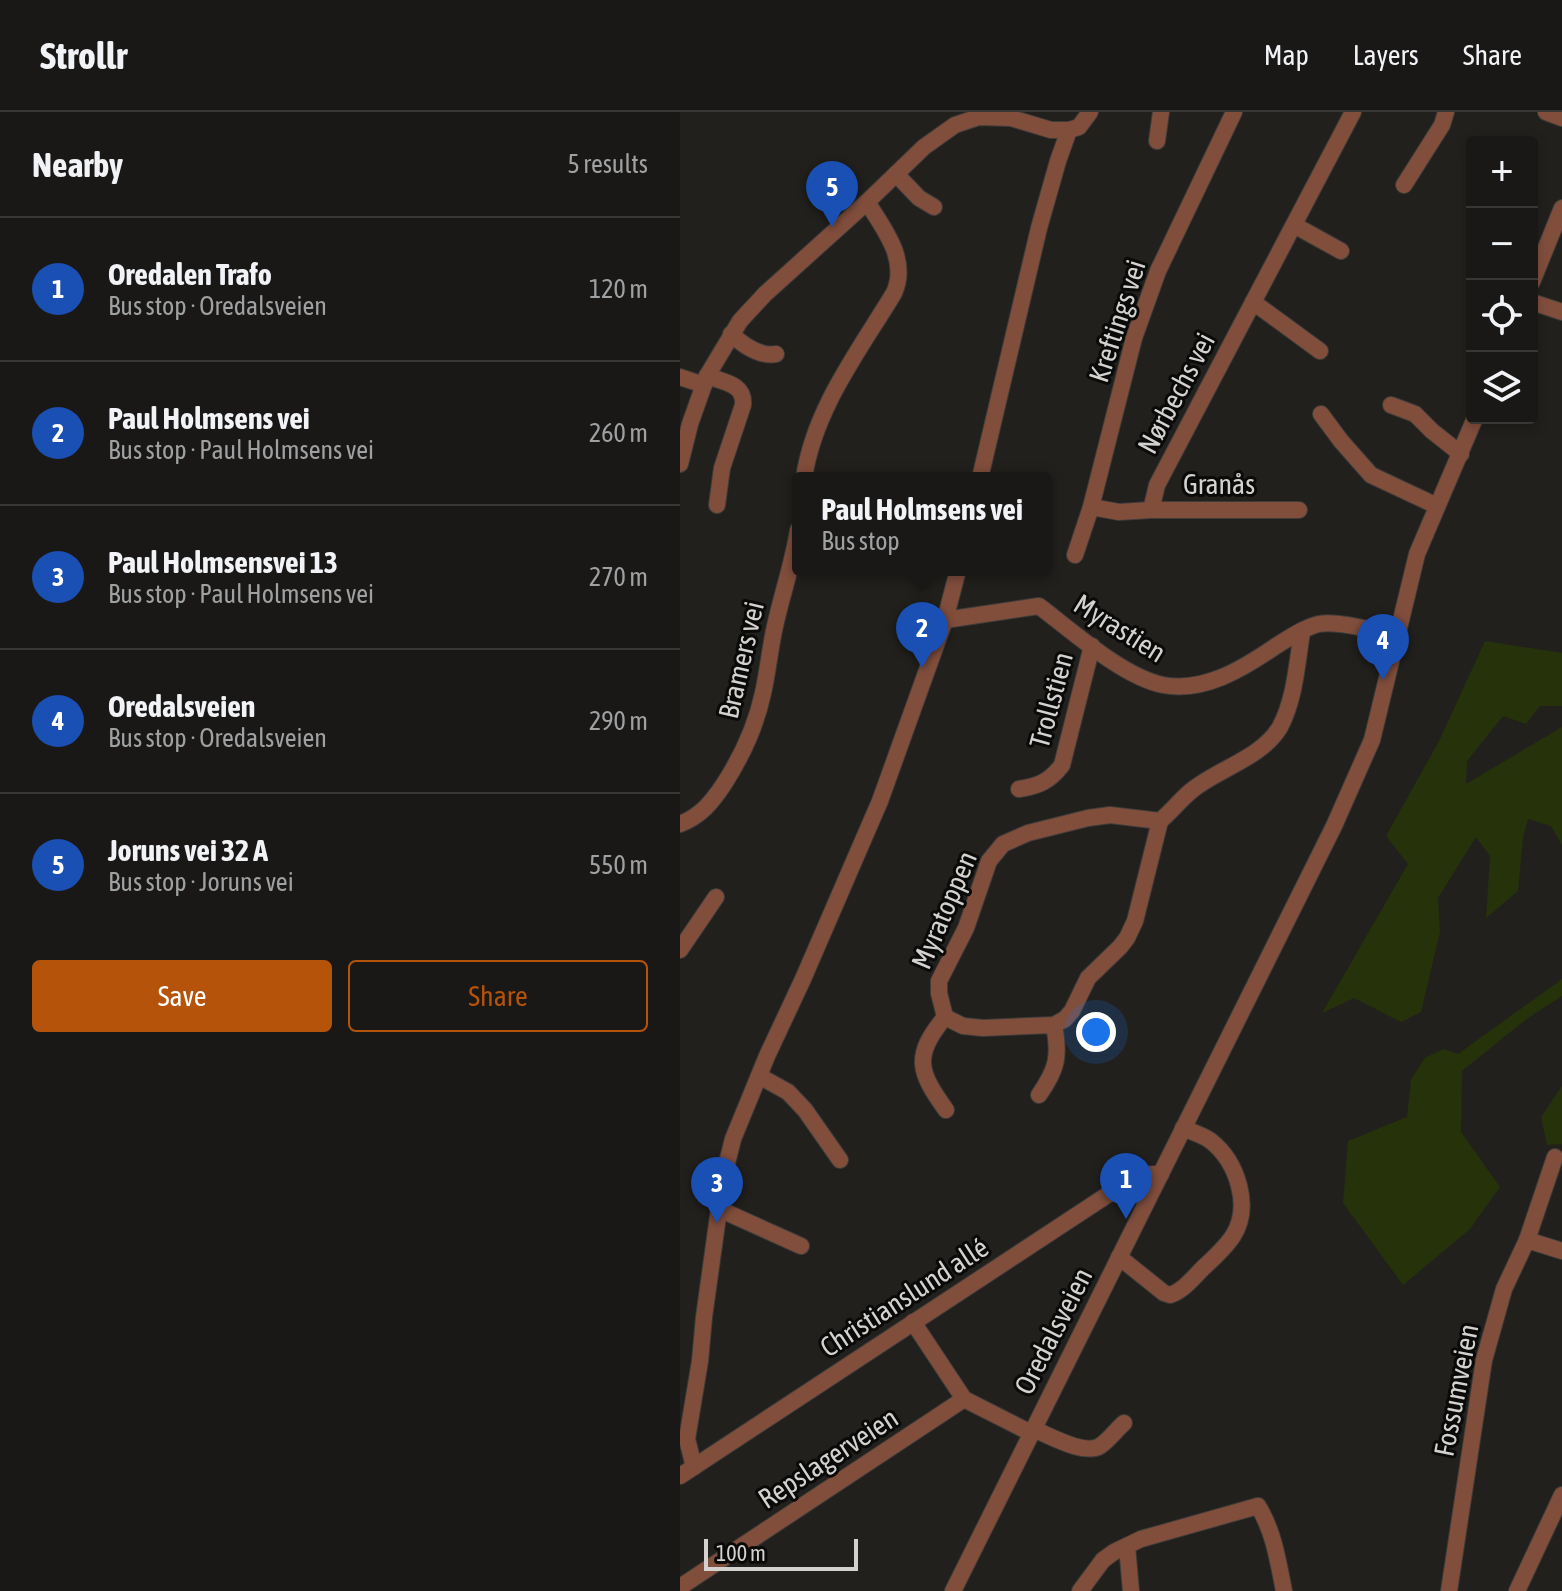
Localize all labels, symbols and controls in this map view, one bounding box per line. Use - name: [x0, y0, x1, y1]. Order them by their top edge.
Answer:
- text: Strollr: [40, 34, 127, 77]
- text: Map: [1264, 39, 1309, 71]
- text: Layers: [1353, 39, 1419, 71]
- text: Share: [1463, 39, 1522, 71]
- map controls: [1466, 136, 1538, 424]
- button: +: [1466, 136, 1538, 208]
- text: Nearby: [32, 145, 123, 184]
- text: 5 results: [567, 149, 648, 179]
- pin: 5: [806, 161, 858, 227]
- button: −: [1466, 208, 1538, 280]
- street label: Kreftings vei: [1082, 256, 1152, 386]
- text: Oredalen Trafo: [108, 257, 272, 291]
- text: 1: [52, 274, 64, 304]
- text: 120 m: [589, 274, 648, 304]
- button: locate: [1466, 280, 1538, 352]
- text: Bus stop · Oredalsveien: [108, 291, 327, 321]
- street label: Nørbechs vei: [1131, 327, 1221, 459]
- button: layers: [1466, 352, 1538, 424]
- text: Paul Holmsens vei: [108, 401, 310, 435]
- text: 2: [52, 418, 64, 448]
- text: 260 m: [589, 418, 648, 448]
- text: Bus stop · Paul Holmsens vei: [108, 435, 374, 465]
- street label: Granås: [1183, 468, 1255, 500]
- popup: [792, 472, 1052, 576]
- text: Paul Holmsens vei: [821, 492, 1023, 526]
- text: Bus stop: [821, 526, 900, 556]
- text: Paul Holmsensvei 13: [108, 545, 338, 579]
- text: 3: [52, 562, 64, 592]
- text: 270 m: [589, 562, 648, 592]
- text: Bus stop · Paul Holmsens vei: [108, 579, 374, 609]
- street label: Myrastien: [1068, 587, 1172, 669]
- street label: Bramers vei: [712, 598, 770, 722]
- pin: 2: [896, 602, 948, 668]
- pin: 4: [1357, 614, 1409, 680]
- street label: Trollstien: [1023, 649, 1079, 751]
- text: Oredalsveien: [108, 689, 255, 723]
- text: 4: [52, 706, 64, 736]
- text: 290 m: [589, 706, 648, 736]
- text: Bus stop · Oredalsveien: [108, 723, 327, 753]
- text: Joruns vei 32 A: [108, 833, 268, 867]
- street label: Myratoppen: [905, 846, 983, 974]
- text: 5: [52, 850, 64, 880]
- text: 550 m: [589, 850, 648, 880]
- text: Bus stop · Joruns vei: [108, 867, 294, 897]
- button: Save: [32, 960, 332, 1032]
- button: Share: [348, 960, 648, 1032]
- your location: [1076, 1012, 1116, 1052]
- pin: 1: [1100, 1153, 1152, 1219]
- pin: 3: [691, 1157, 743, 1223]
- street label: Christianslund allé: [814, 1231, 994, 1363]
- street label: Oredalsveien: [1008, 1262, 1098, 1400]
- street label: Fossumveien: [1428, 1321, 1484, 1459]
- street label: Repslagerveien: [752, 1401, 904, 1515]
- scale bar: [704, 1535, 858, 1571]
- text: 100 m: [716, 1540, 766, 1566]

